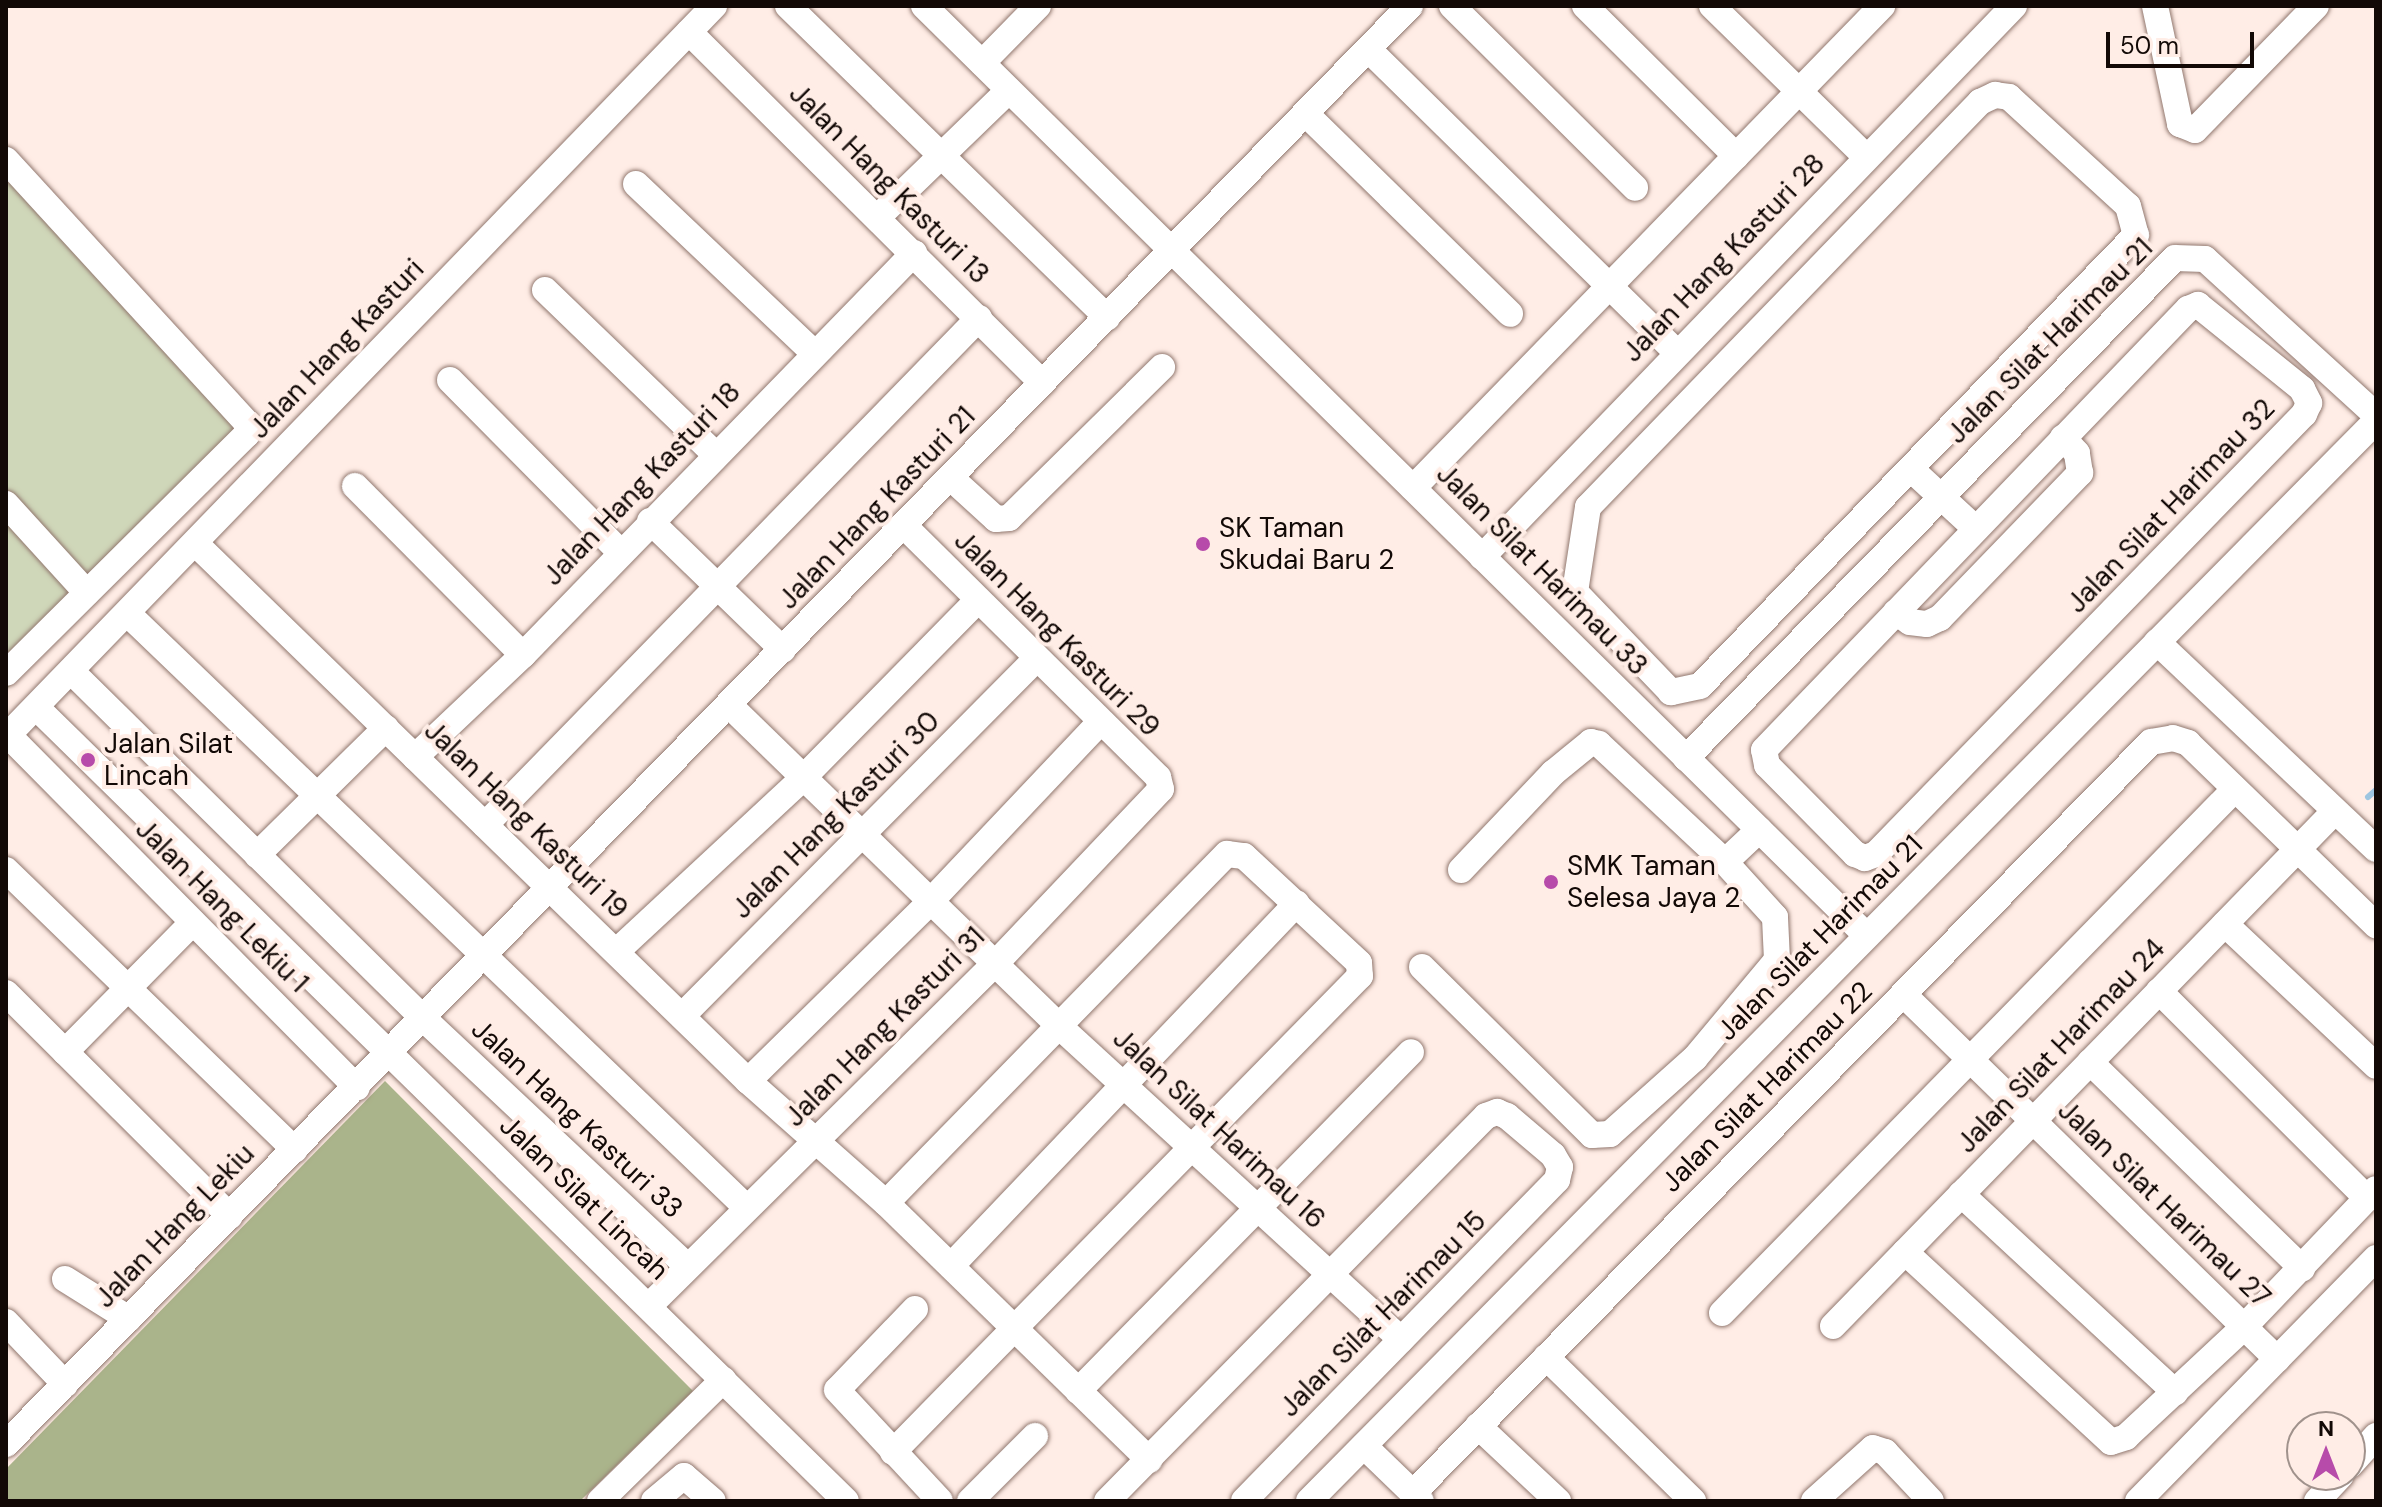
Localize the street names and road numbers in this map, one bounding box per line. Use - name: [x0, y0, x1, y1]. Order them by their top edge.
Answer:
- street label: Jalan Hang Kasturi 13: [782, 77, 996, 291]
- street label: Jalan Hang Kasturi 28: [1616, 147, 1832, 369]
- street label: Jalan Silat Harimau 21: [1940, 231, 2160, 451]
- street label: Jalan Hang Kasturi: [243, 252, 431, 446]
- street label: Jalan Hang Kasturi 18: [536, 375, 748, 593]
- street label: Jalan Silat Harimau 32: [2060, 392, 2282, 620]
- street label: Jalan Hang Kasturi 21: [772, 400, 982, 616]
- street label: Jalan Silat Harimau 33: [1429, 457, 1655, 683]
- street label: Jalan Hang Kasturi 29: [947, 524, 1167, 744]
- street label: Jalan Hang Kasturi 30: [725, 704, 947, 926]
- street label: Jalan Hang Kasturi 19: [417, 714, 635, 926]
- street label: Jalan Hang Lekiu 1: [129, 813, 315, 999]
- street label: Jalan Silat Harimau 21: [1710, 828, 1930, 1048]
- street label: Jalan Hang Kasturi 31: [778, 920, 992, 1134]
- street label: Jalan Silat Harimau 24: [1950, 932, 2172, 1160]
- street label: Jalan Silat Harimau 22: [1655, 975, 1879, 1199]
- street label: Jalan Hang Kasturi 33: [464, 1012, 690, 1226]
- street label: Jalan Silat Harimau 16: [1106, 1022, 1332, 1236]
- street label: Jalan Silat Harimau 27: [2051, 1094, 2277, 1314]
- street label: Jalan Silat Lincah: [493, 1109, 675, 1287]
- street label: Jalan Hang Lekiu: [88, 1137, 262, 1315]
- street label: Jalan Silat Harimau 15: [1273, 1204, 1493, 1424]

